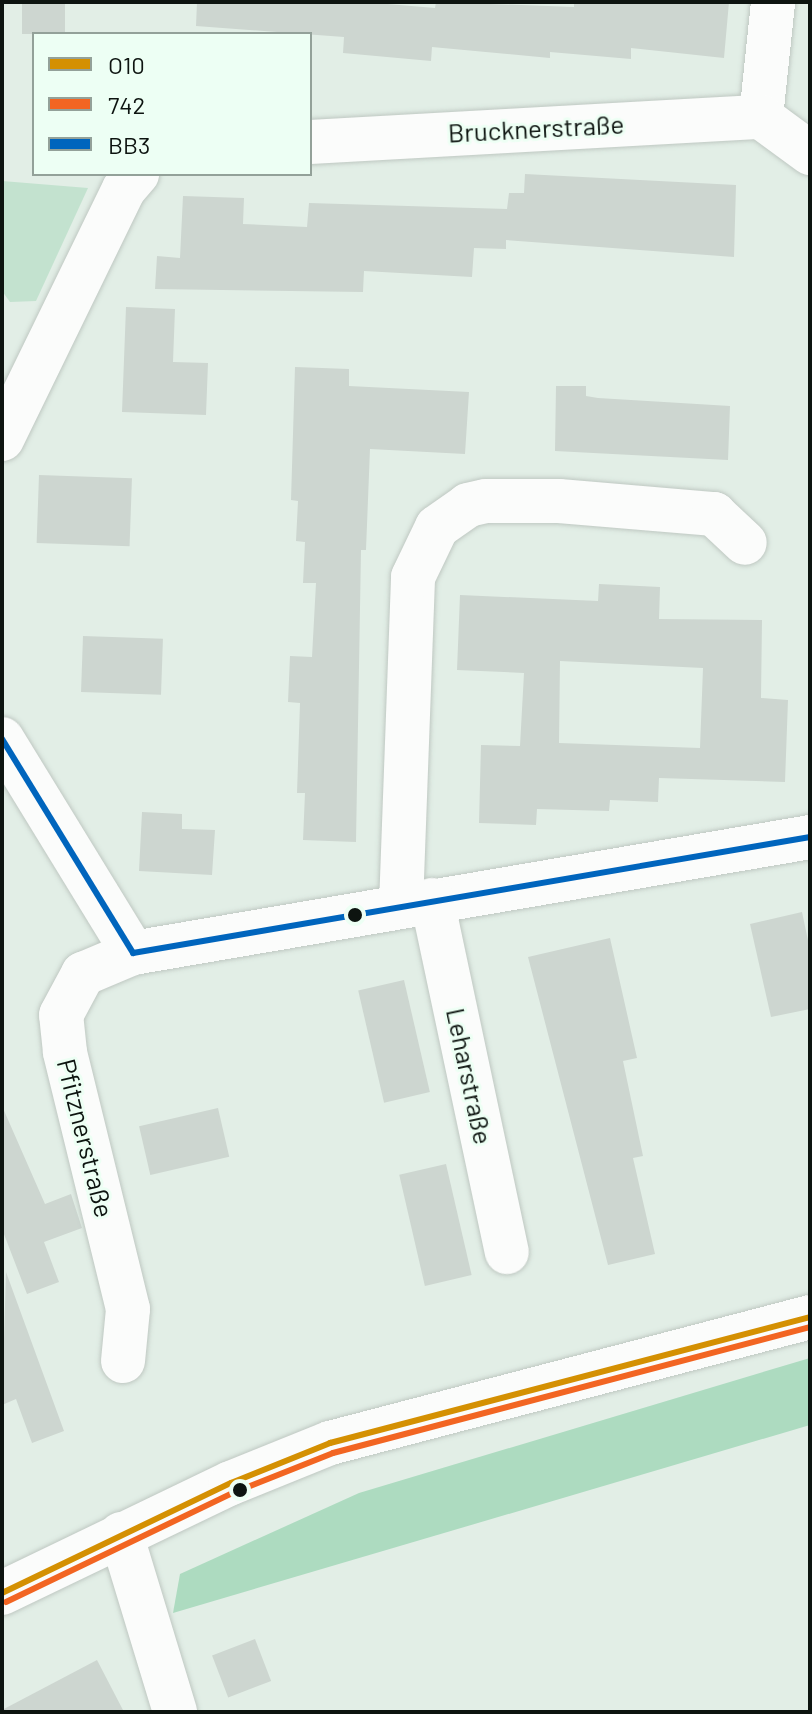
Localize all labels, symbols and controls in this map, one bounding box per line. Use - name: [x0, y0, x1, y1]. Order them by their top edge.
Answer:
- legend: [32, 32, 312, 176]
- text: O10: [108, 50, 145, 79]
- text: 742: [108, 90, 145, 119]
- street label: Brucknerstraße: [447, 108, 625, 148]
- text: BB3: [108, 130, 150, 159]
- unlabelled marker: [347, 907, 363, 923]
- street label: Leharstraße: [440, 1005, 500, 1147]
- street label: Pfitznerstraße: [51, 1055, 121, 1221]
- unlabelled marker: [232, 1482, 248, 1498]

